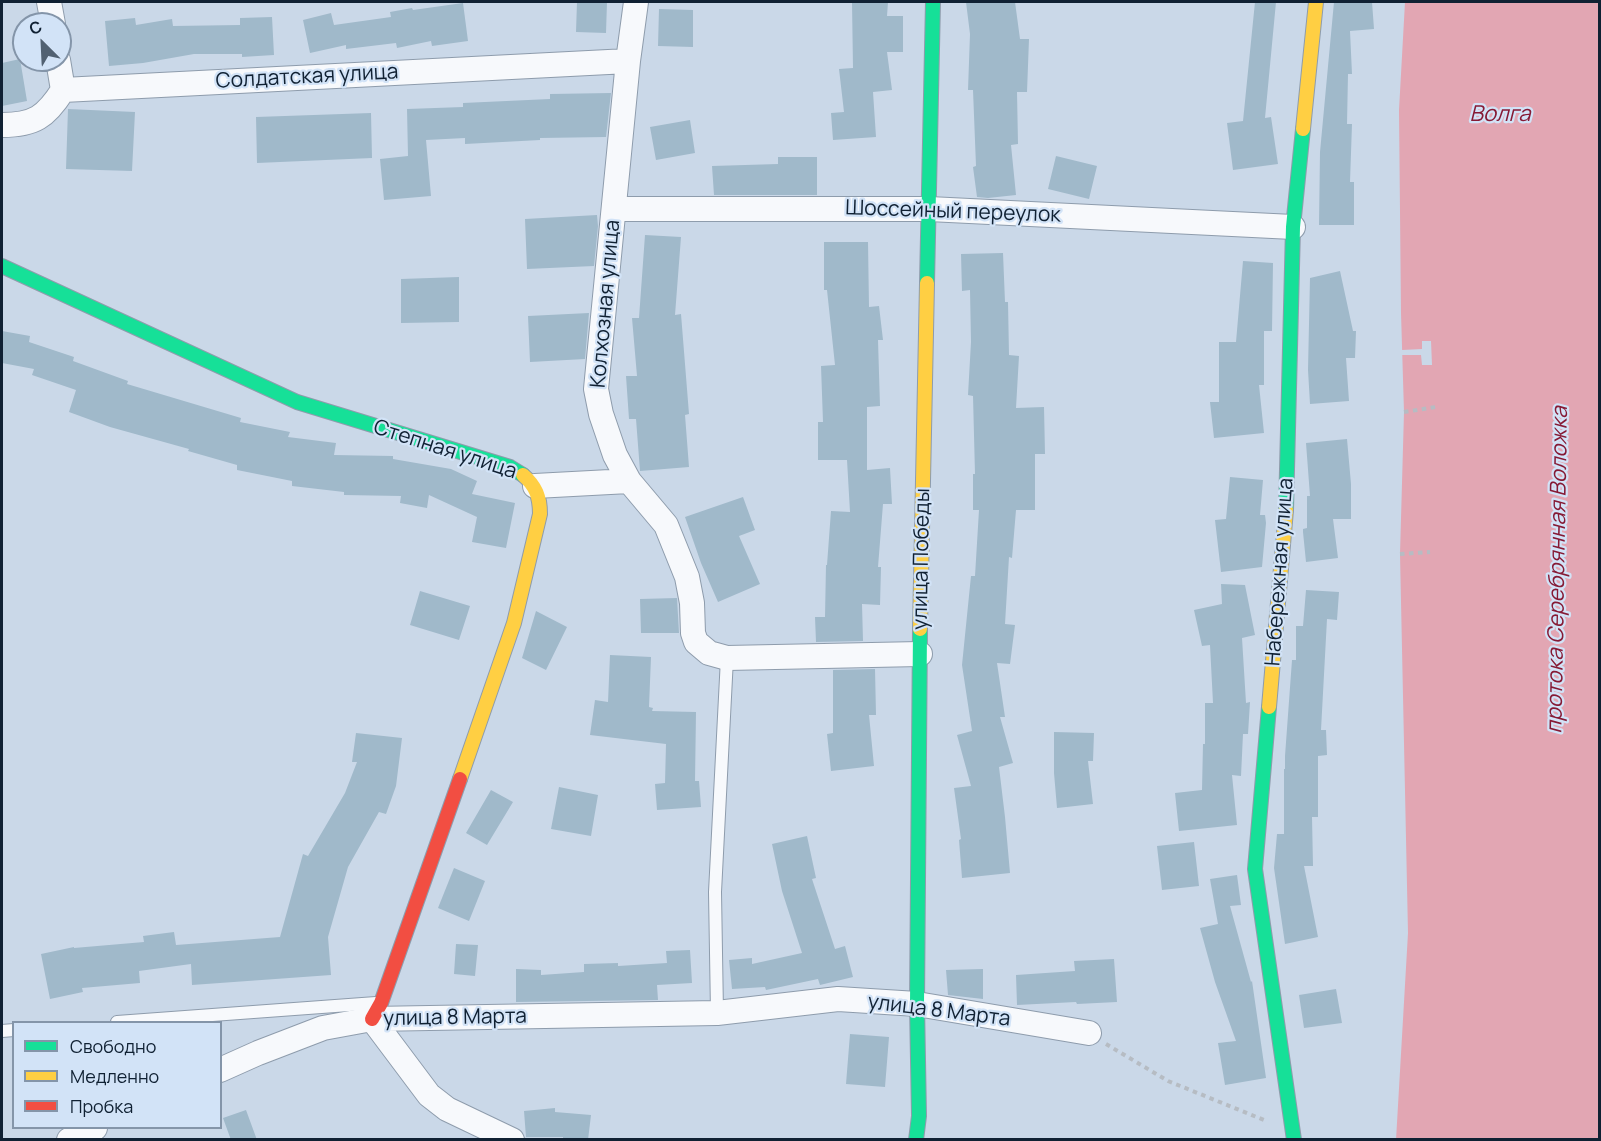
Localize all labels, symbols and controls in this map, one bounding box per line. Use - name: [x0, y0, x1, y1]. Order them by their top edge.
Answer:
- north arrow: [12, 12, 72, 72]
- text: С: [26, 15, 45, 40]
- street label: Солдатская улица: [215, 60, 399, 94]
- water label: Волга: [1469, 102, 1531, 128]
- street label: Шоссейный переулок: [845, 196, 1061, 228]
- street label: Колхозная улица: [586, 219, 626, 389]
- water label: протока Серебрянная Воложка: [1542, 406, 1574, 734]
- street label: Степная улица: [370, 415, 520, 485]
- street label: Набережная улица: [1261, 477, 1299, 667]
- street label: улица Победы: [908, 488, 936, 630]
- street label: улица 8 Марта: [866, 990, 1012, 1032]
- street label: улица 8 Марта: [383, 1004, 527, 1032]
- legend: [12, 1021, 222, 1129]
- text: Свободно: [70, 1034, 156, 1058]
- text: Медленно: [70, 1064, 159, 1088]
- text: Пробка: [70, 1094, 133, 1118]

